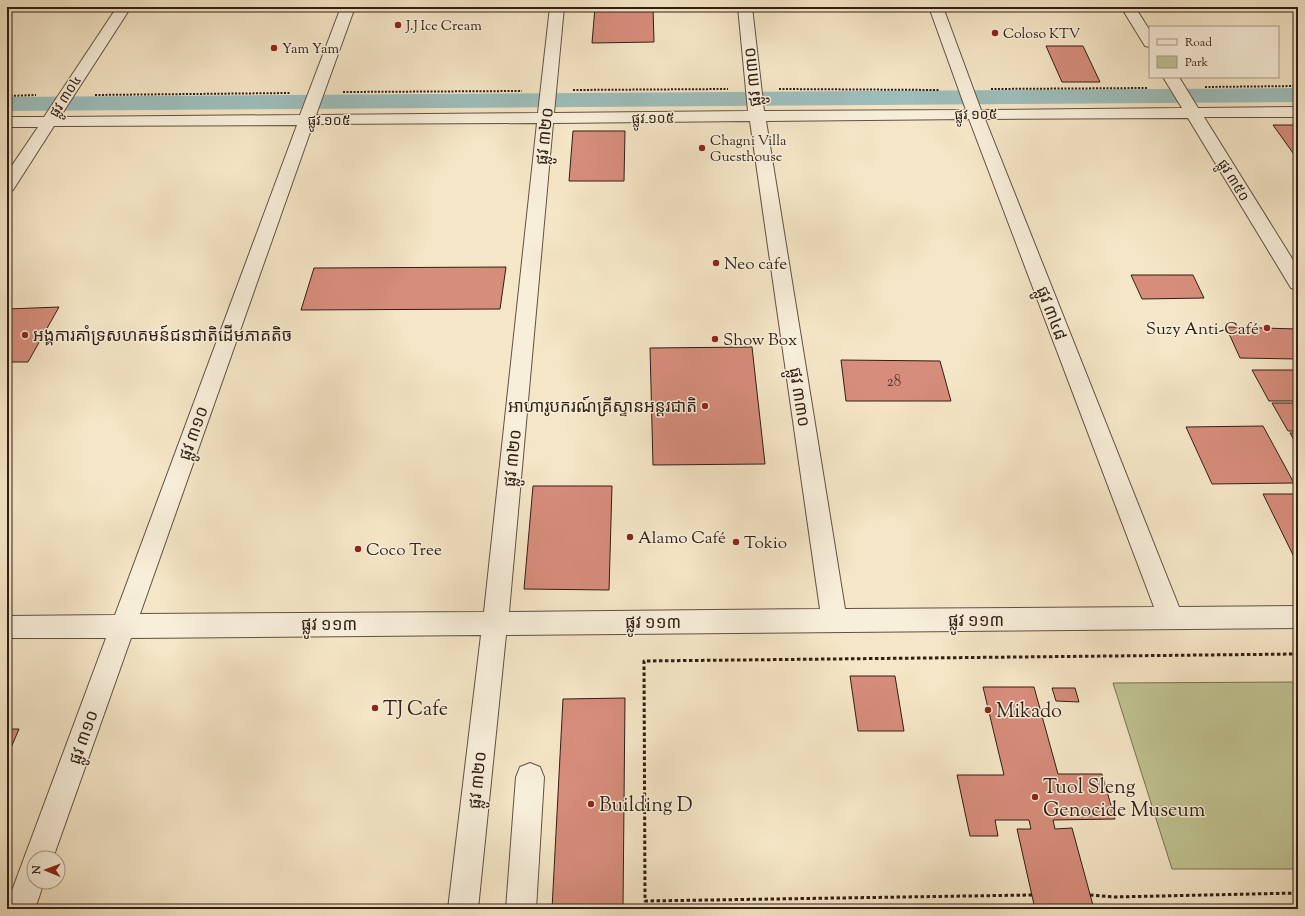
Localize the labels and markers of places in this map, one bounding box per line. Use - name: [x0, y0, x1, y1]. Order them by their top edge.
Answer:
- place label: J.J Ice Cream: [405, 17, 482, 37]
- marker: J.J Ice Cream: [393, 20, 403, 30]
- place label: Coloso KTV: [1003, 25, 1081, 45]
- marker: Coloso KTV: [990, 28, 1000, 38]
- place label: Yam Yam: [282, 40, 339, 60]
- marker: Yam Yam: [269, 43, 279, 53]
- place label: Chagni Villa Guesthouse: [710, 132, 787, 168]
- marker: Chagni Villa Guesthouse: [697, 143, 707, 153]
- place label: Neo cafe: [724, 253, 787, 277]
- marker: Neo cafe: [711, 258, 721, 268]
- place label: Suzy Anti-Café: [1146, 318, 1259, 342]
- marker: Suzy Anti-Café: [1262, 323, 1272, 333]
- place label: អង្គការគាំទ្រសហគមន៍ជនជាតិដើមភាគតិច: [33, 324, 292, 349]
- place label: Show Box: [723, 329, 797, 353]
- marker: អង្គការគាំទ្រសហគមន៍ជនជាតិដើមភាគតិច: [20, 330, 30, 340]
- marker: Show Box: [710, 334, 720, 344]
- place label: អាហារូបករណ៍គ្រីស្ទានអន្តរជាតិ: [508, 395, 697, 420]
- marker: អាហារូបករណ៍គ្រីស្ទានអន្តរជាតិ: [700, 401, 710, 411]
- place label: Alamo Café: [638, 527, 726, 551]
- marker: Alamo Café: [625, 532, 635, 542]
- place label: Tokio: [744, 532, 787, 556]
- marker: Tokio: [731, 537, 741, 547]
- place label: Coco Tree: [366, 539, 442, 563]
- marker: Coco Tree: [353, 544, 363, 554]
- place label: TJ Cafe: [383, 696, 448, 725]
- place label: Mikado: [996, 698, 1062, 727]
- marker: TJ Cafe: [370, 703, 380, 713]
- marker: Mikado: [983, 705, 993, 715]
- place label: Tuol Sleng Genocide Museum: [1043, 774, 1206, 826]
- place label: Building D: [599, 792, 693, 821]
- marker: Tuol Sleng Genocide Museum: [1030, 792, 1040, 802]
- marker: Building D: [586, 799, 596, 809]

